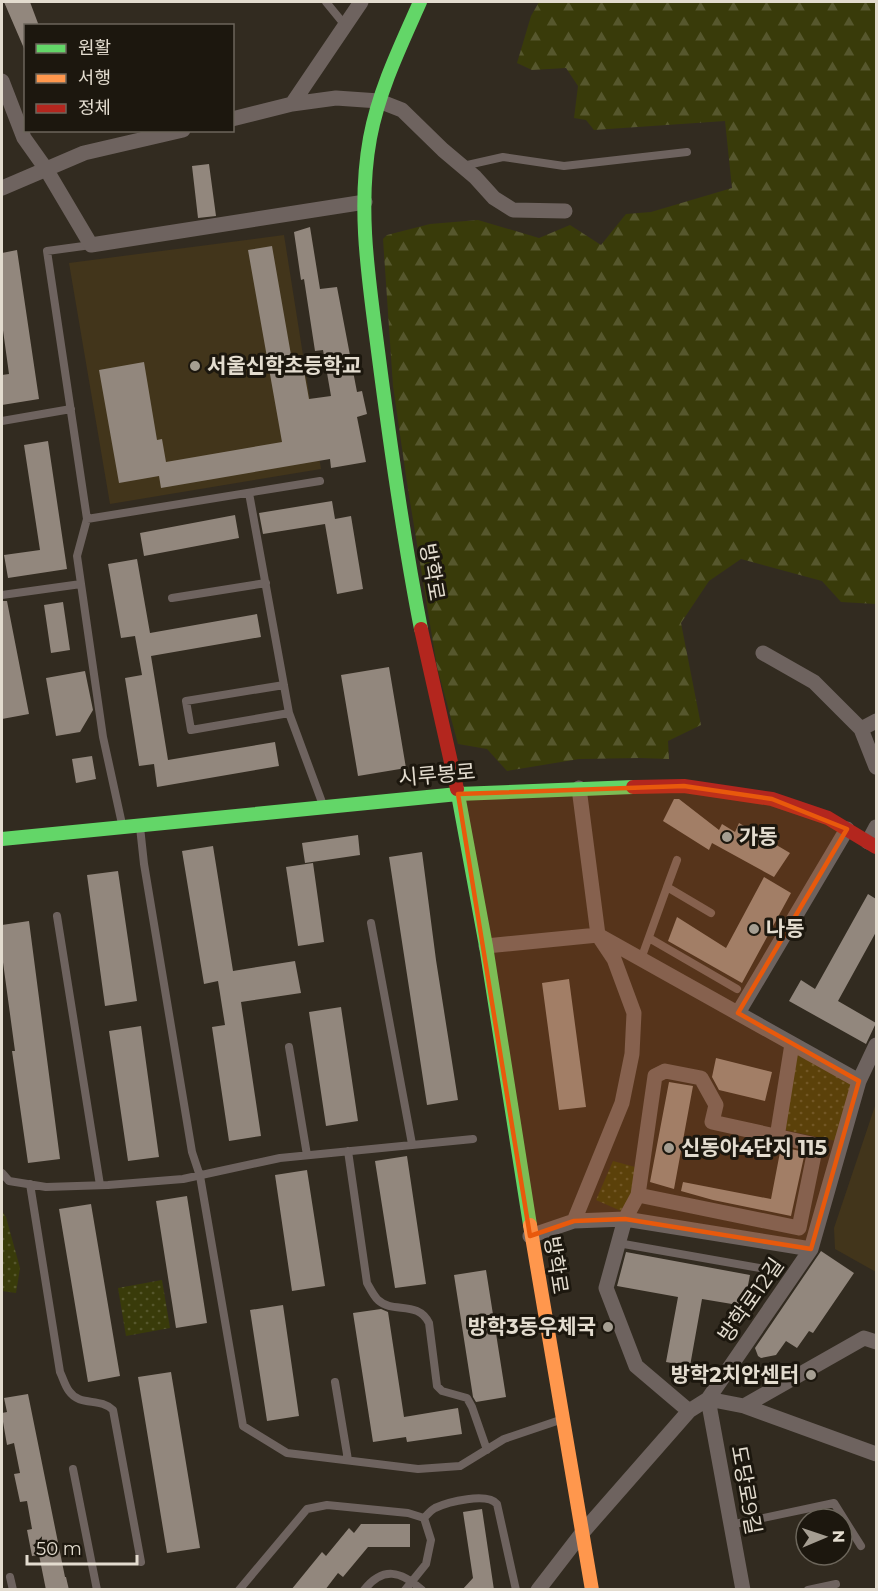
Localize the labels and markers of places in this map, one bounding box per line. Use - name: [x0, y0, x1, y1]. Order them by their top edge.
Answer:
- place label: 서울신학초등학교: [207, 353, 362, 378]
- marker: 서울신학초등학교: [188, 359, 202, 373]
- place label: 가동: [739, 824, 778, 849]
- marker: 가동: [720, 830, 734, 844]
- place label: 나동: [766, 916, 805, 941]
- marker: 나동: [747, 922, 761, 936]
- place label: 신동아4단지 115: [681, 1135, 827, 1160]
- marker: 신동아4단지 115: [662, 1141, 676, 1155]
- place label: 방학3동우체국: [468, 1314, 596, 1339]
- marker: 방학3동우체국: [601, 1320, 615, 1334]
- place label: 방학2치안센터: [671, 1362, 799, 1387]
- marker: 방학2치안센터: [804, 1368, 818, 1382]

